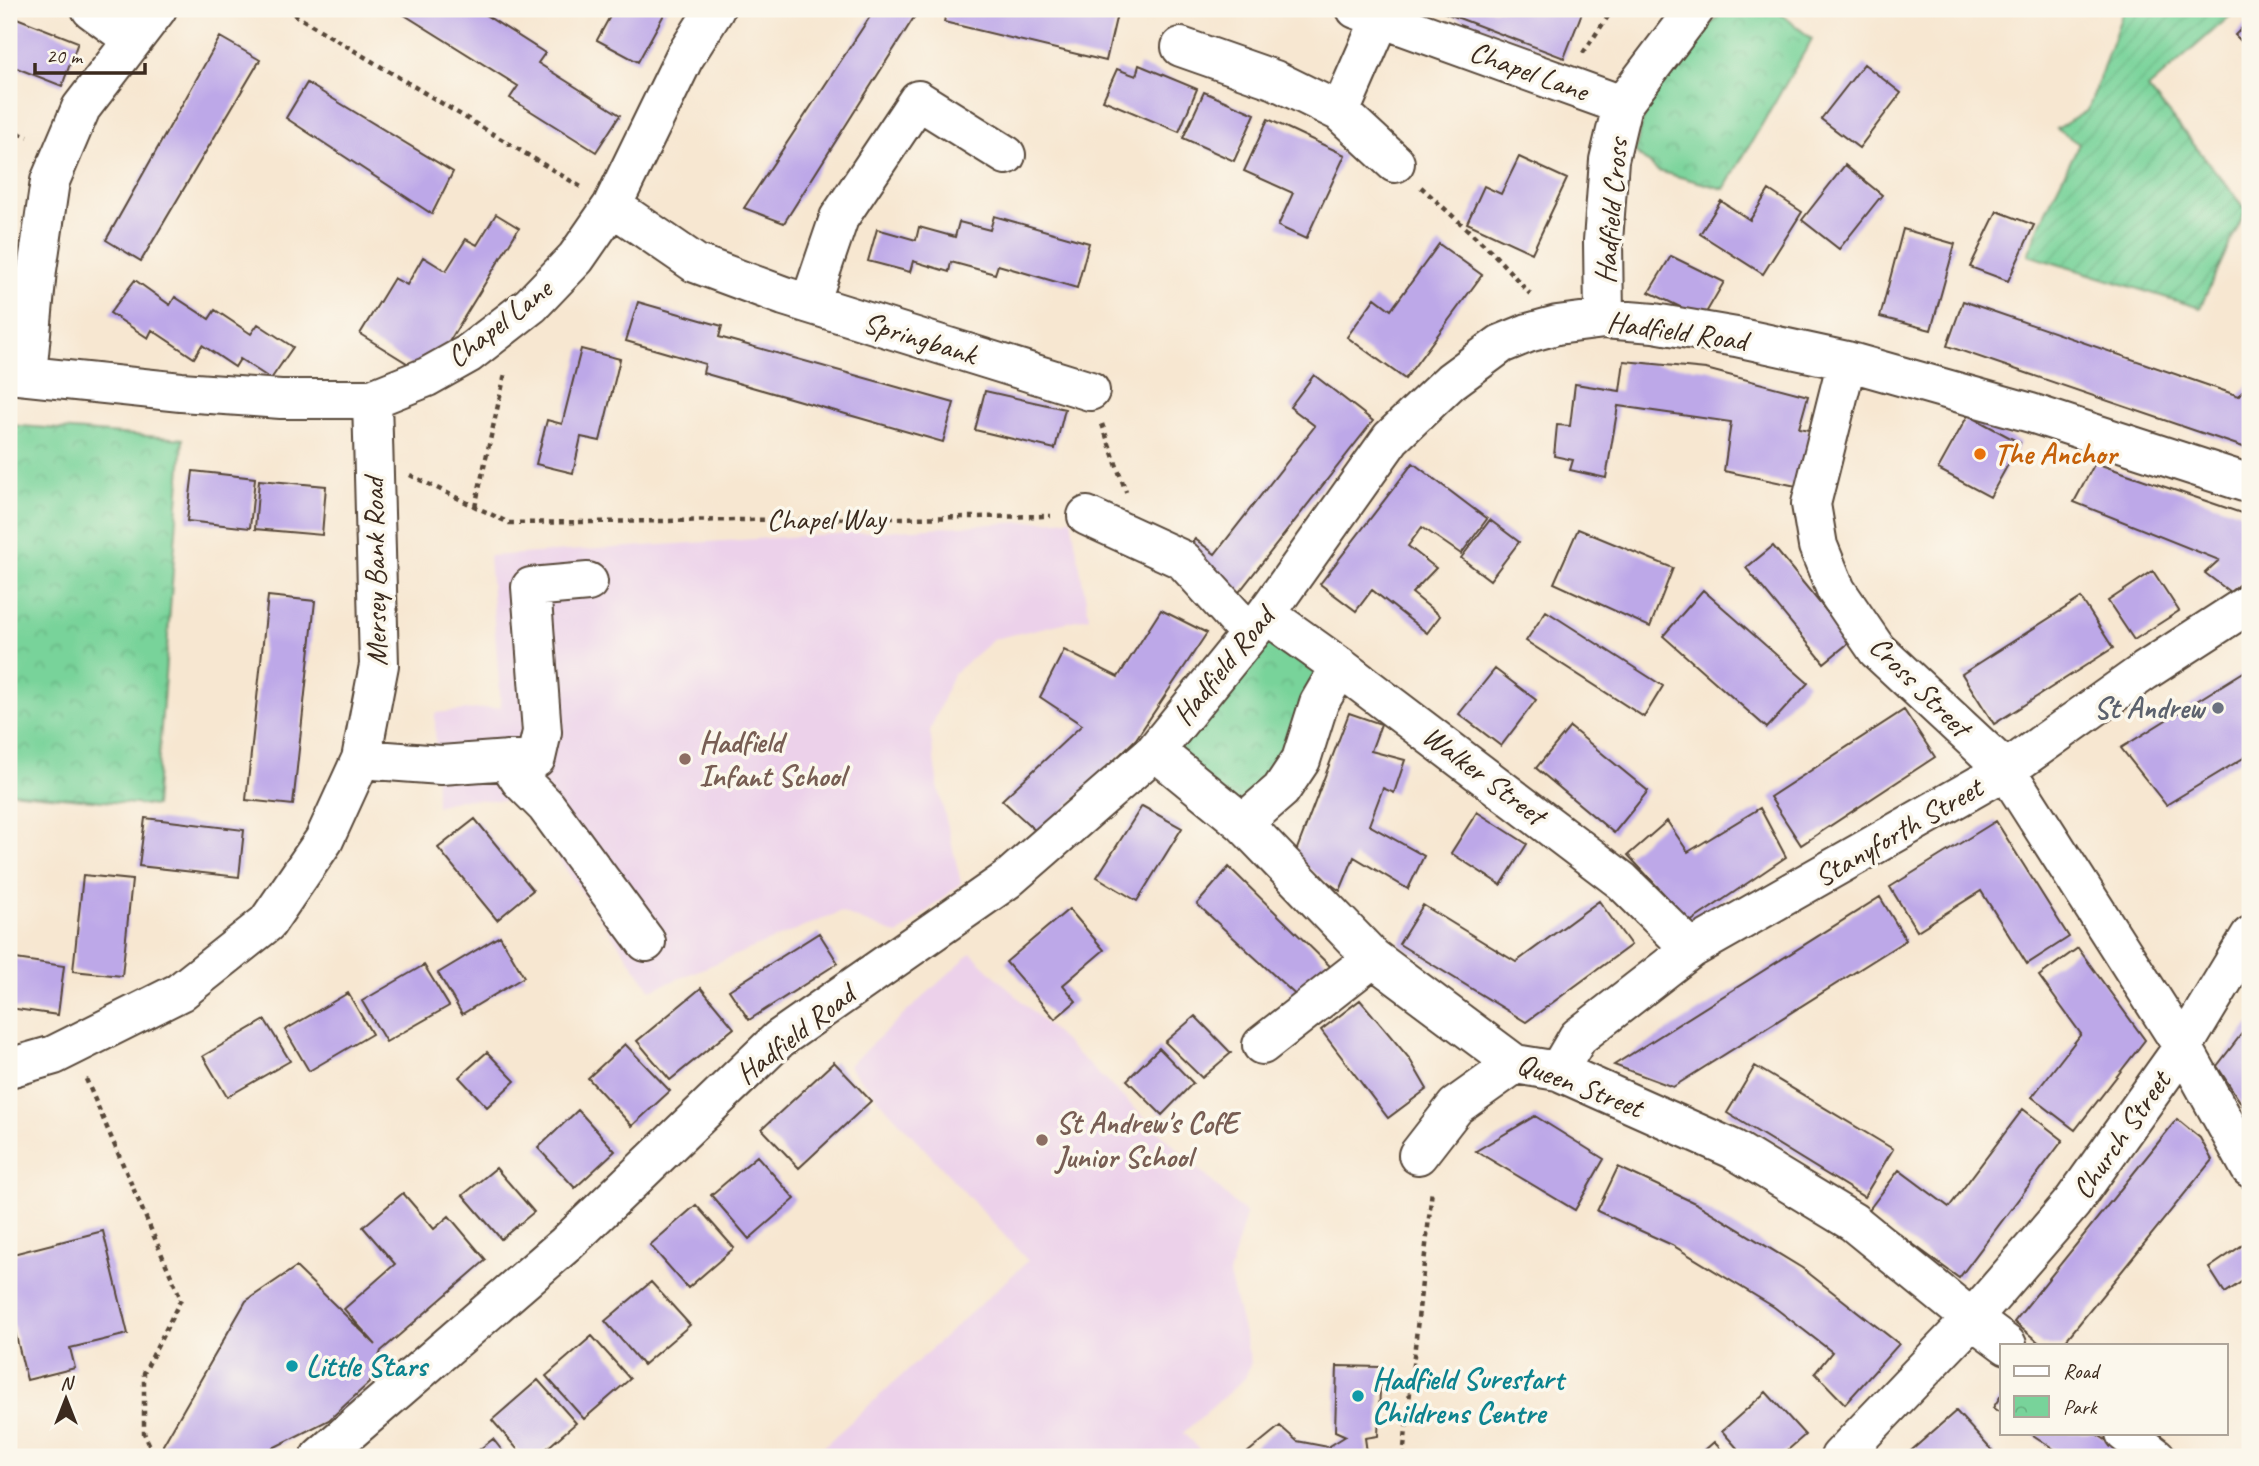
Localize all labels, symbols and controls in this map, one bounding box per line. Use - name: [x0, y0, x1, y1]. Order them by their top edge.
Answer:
- scale bar: [35, 32, 145, 76]
- street label: Chapel Lane: [1465, 32, 1595, 111]
- text: 20 m: [46, 43, 84, 69]
- street label: Hadfield Cross: [1586, 134, 1637, 285]
- street label: Chapel Lane: [439, 269, 561, 376]
- street label: Hadfield Road: [1605, 302, 1753, 360]
- street label: Springbank: [859, 303, 983, 374]
- place label: The Anchor: [1994, 435, 2119, 473]
- marker: The Anchor: [1972, 446, 1988, 462]
- street label: Mersey Bank Road: [354, 473, 396, 667]
- street label: Chapel Way: [766, 499, 888, 539]
- street label: Hadfield Road: [1164, 596, 1285, 733]
- street label: Cross Street: [1861, 627, 1982, 748]
- place label: St Andrew: [2094, 689, 2206, 727]
- marker: St Andrew: [2210, 700, 2226, 716]
- street label: Walker Street: [1415, 717, 1556, 836]
- place label: Hadfield Infant School: [699, 723, 850, 795]
- marker: Hadfield Infant School: [677, 751, 693, 767]
- street label: Stanyforth Street: [1807, 767, 1992, 895]
- street label: Hadfield Road: [728, 973, 865, 1092]
- street label: Queen Street: [1512, 1044, 1651, 1127]
- street label: Church Street: [2063, 1061, 2181, 1206]
- place label: St Andrew's CofE Junior School: [1054, 1104, 1242, 1176]
- marker: St Andrew's CofE Junior School: [1034, 1132, 1050, 1148]
- legend: [2000, 1344, 2228, 1434]
- place label: Little Stars: [306, 1347, 430, 1385]
- marker: Little Stars: [284, 1358, 300, 1374]
- text: Road: [2063, 1358, 2102, 1384]
- place label: Hadfield Surestart Childrens Centre: [1372, 1360, 1566, 1432]
- north arrow: [32, 1364, 102, 1434]
- text: N: [60, 1371, 75, 1395]
- marker: Hadfield Surestart Childrens Centre: [1350, 1388, 1366, 1404]
- text: Park: [2063, 1394, 2098, 1420]

